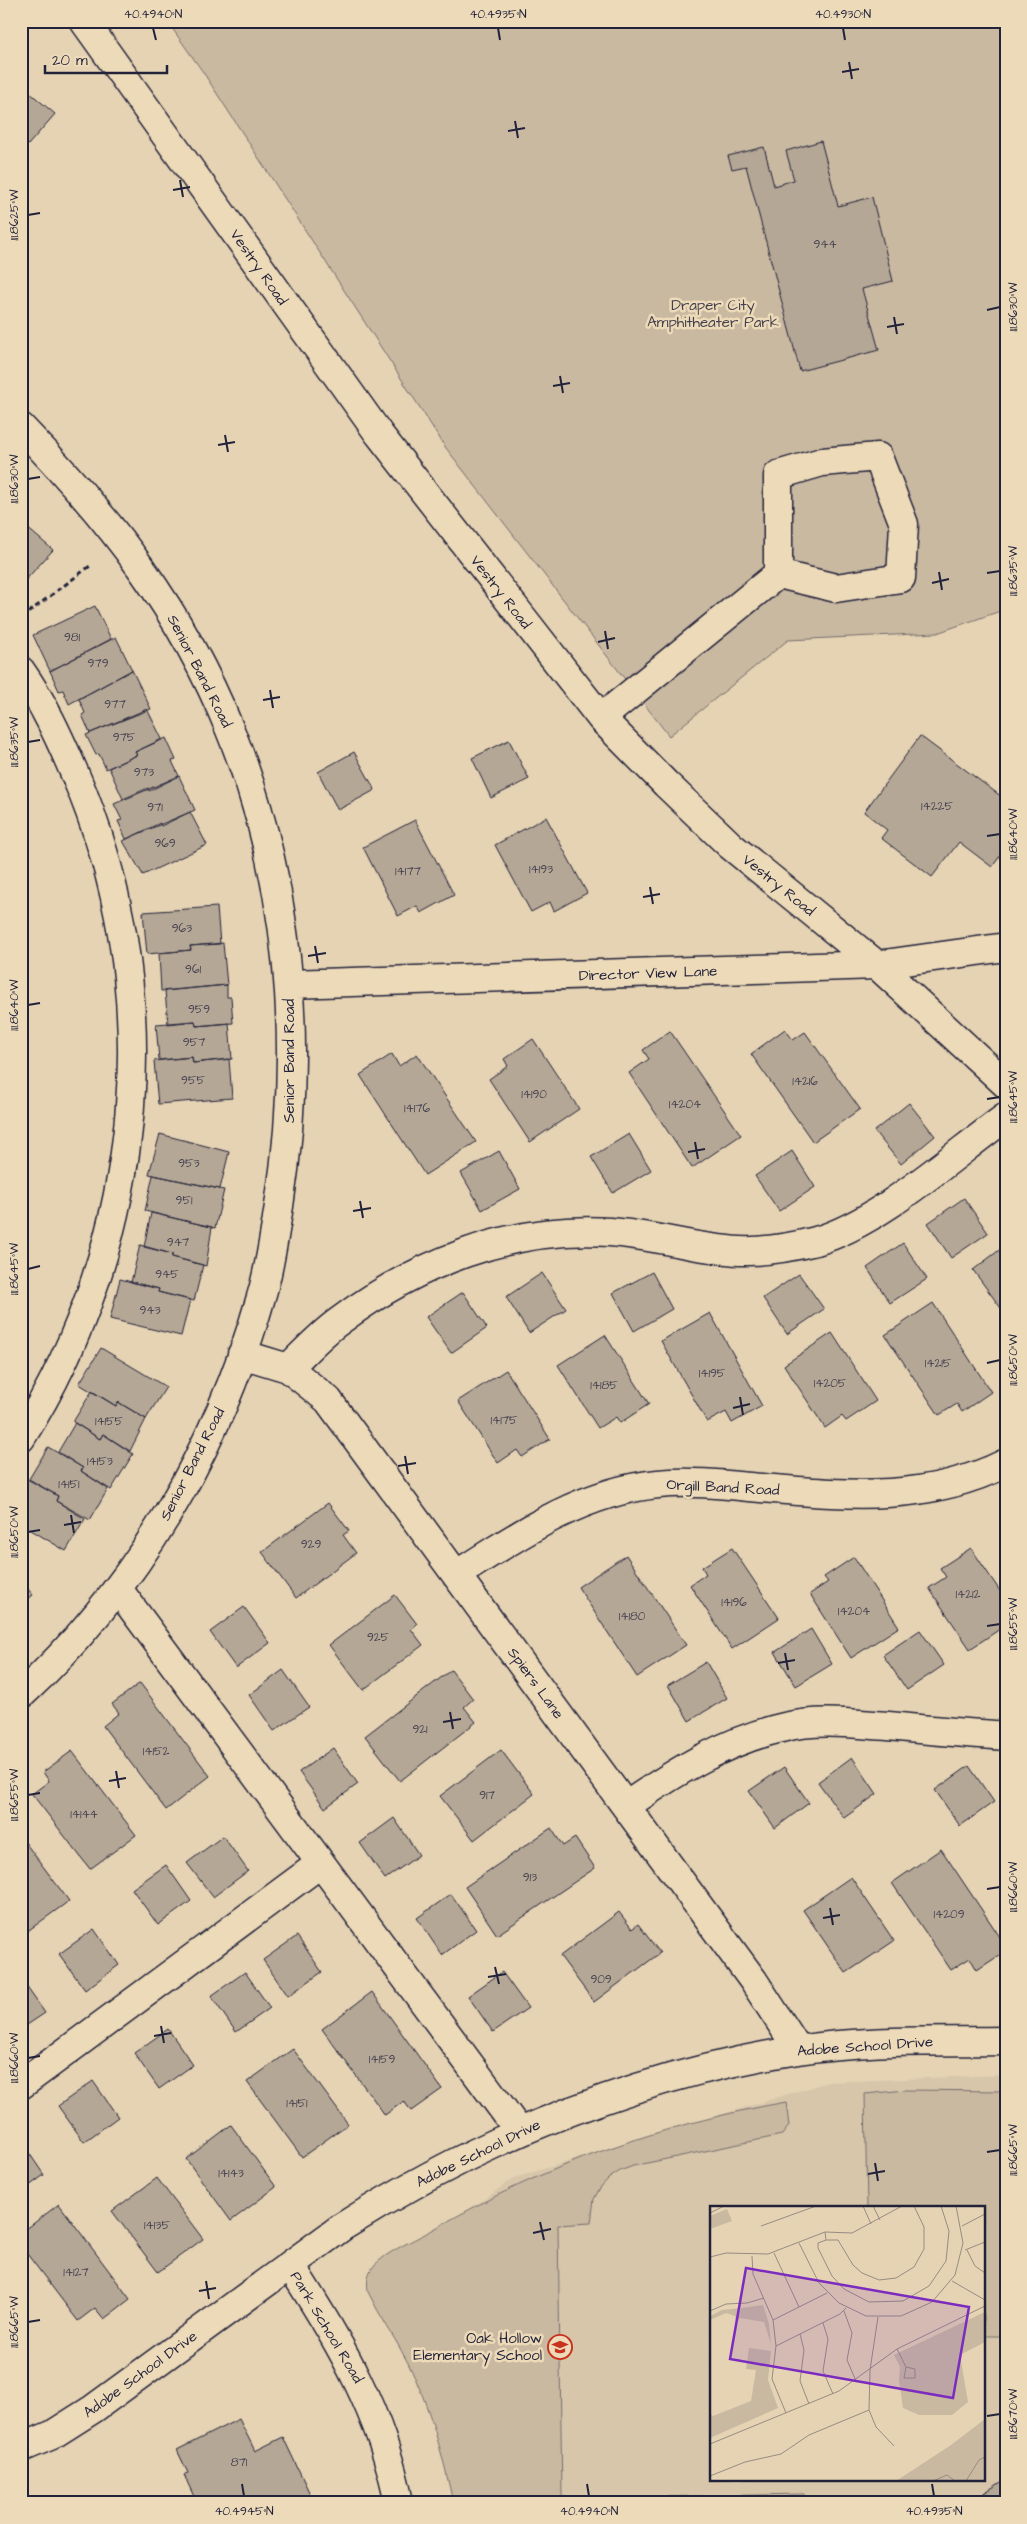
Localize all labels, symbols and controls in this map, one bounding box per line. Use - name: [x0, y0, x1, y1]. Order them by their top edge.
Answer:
- text: 40.4940°N: [124, 6, 183, 23]
- text: 40.4935°N: [469, 6, 527, 23]
- text: 40.4930°N: [815, 6, 872, 23]
- scale bar: [45, 42, 168, 74]
- text: 20 m: [52, 50, 88, 71]
- text: 111.8625°W: [6, 189, 23, 240]
- street label: Vestry Road: [224, 225, 293, 310]
- house number: 944: [813, 236, 837, 253]
- text: 111.8630°W: [1005, 282, 1022, 332]
- park label: Draper City Amphitheater Park: [647, 295, 779, 333]
- text: 111.8630°W: [6, 454, 23, 504]
- text: 111.8635°W: [1005, 545, 1022, 596]
- street label: Vestry Road: [464, 551, 536, 634]
- street label: Senior Band Road: [162, 611, 237, 732]
- house number: 981: [64, 629, 81, 646]
- house number: 979: [87, 655, 109, 672]
- house number: 977: [104, 696, 126, 713]
- text: 111.8635°W: [6, 716, 23, 767]
- house number: 975: [113, 729, 136, 746]
- house number: 973: [134, 764, 154, 781]
- house number: 14225: [921, 798, 953, 815]
- house number: 971: [147, 799, 163, 816]
- text: 111.8640°W: [1005, 808, 1022, 860]
- house number: 969: [154, 835, 176, 852]
- street label: Vestry Road: [737, 850, 820, 922]
- house number: 14193: [529, 861, 553, 878]
- house number: 14177: [395, 863, 422, 880]
- house number: 963: [172, 920, 192, 937]
- house number: 961: [185, 961, 201, 978]
- street label: Director View Lane: [579, 961, 717, 986]
- text: 111.8640°W: [6, 979, 23, 1031]
- street label: Senior Band Road: [279, 999, 300, 1123]
- house number: 959: [188, 1001, 210, 1018]
- house number: 957: [183, 1034, 206, 1051]
- text: 111.8645°W: [1005, 1070, 1022, 1123]
- house number: 955: [181, 1072, 205, 1089]
- house number: 14216: [792, 1073, 818, 1090]
- house number: 14190: [521, 1086, 547, 1103]
- house number: 14204: [669, 1096, 701, 1113]
- house number: 14176: [404, 1100, 431, 1117]
- house number: 953: [178, 1155, 200, 1172]
- house number: 951: [176, 1192, 193, 1209]
- house number: 947: [167, 1234, 190, 1251]
- text: 111.8645°W: [6, 1242, 23, 1295]
- house number: 945: [155, 1266, 179, 1283]
- house number: 943: [139, 1302, 161, 1319]
- text: 111.8650°W: [1005, 1333, 1022, 1386]
- house number: 14215: [925, 1355, 952, 1372]
- house number: 14195: [699, 1365, 726, 1382]
- house number: 14205: [814, 1375, 847, 1392]
- house number: 14185: [590, 1377, 618, 1394]
- street label: Senior Band Road: [155, 1404, 230, 1524]
- house number: 14175: [490, 1412, 518, 1429]
- house number: 14155: [95, 1413, 124, 1430]
- house number: 14153: [87, 1453, 113, 1470]
- street label: Orgill Band Road: [666, 1474, 780, 1502]
- house number: 14151: [58, 1476, 80, 1493]
- text: 111.8650°W: [6, 1505, 23, 1558]
- house number: 929: [301, 1536, 321, 1553]
- house number: 14212: [956, 1586, 981, 1603]
- house number: 14196: [721, 1594, 747, 1611]
- text: 111.8655°W: [1005, 1597, 1022, 1650]
- house number: 14204: [838, 1603, 870, 1620]
- house number: 14180: [619, 1608, 646, 1625]
- house number: 925: [367, 1629, 390, 1646]
- street label: Spiers Lane: [502, 1643, 569, 1723]
- house number: 921: [412, 1721, 428, 1738]
- house number: 14152: [143, 1743, 169, 1760]
- text: 111.8655°W: [6, 1768, 23, 1821]
- house number: 917: [479, 1787, 495, 1804]
- house number: 14144: [70, 1806, 98, 1823]
- text: 111.8660°W: [1005, 1861, 1022, 1912]
- house number: 913: [523, 1869, 537, 1886]
- house number: 14209: [934, 1906, 965, 1923]
- house number: 909: [590, 1971, 612, 1988]
- street label: Adobe School Drive: [796, 2031, 934, 2062]
- text: 111.8660°W: [6, 2032, 23, 2083]
- house number: 14159: [369, 2051, 395, 2068]
- house number: 14151: [286, 2095, 308, 2112]
- street label: Adobe School Drive: [412, 2114, 544, 2193]
- text: 111.8665°W: [1005, 2124, 1022, 2176]
- house number: 14143: [218, 2165, 244, 2182]
- inset map: [710, 2206, 984, 2482]
- house number: 14135: [144, 2217, 170, 2234]
- house number: 14127: [63, 2264, 89, 2281]
- street label: Park School Road: [285, 2267, 368, 2387]
- text: 111.8665°W: [6, 2296, 23, 2348]
- street label: Adobe School Drive: [79, 2326, 202, 2423]
- place label: Oak Hollow Elementary School: [413, 2328, 542, 2367]
- school or university icon: Oak Hollow Elementary School: [547, 2334, 573, 2360]
- text: 111.8670°W: [1005, 2388, 1022, 2439]
- house number: 871: [231, 2454, 248, 2471]
- text: 40.4945°N: [214, 2503, 274, 2520]
- text: 40.4940°N: [560, 2503, 619, 2520]
- text: 40.4935°N: [905, 2503, 963, 2520]

